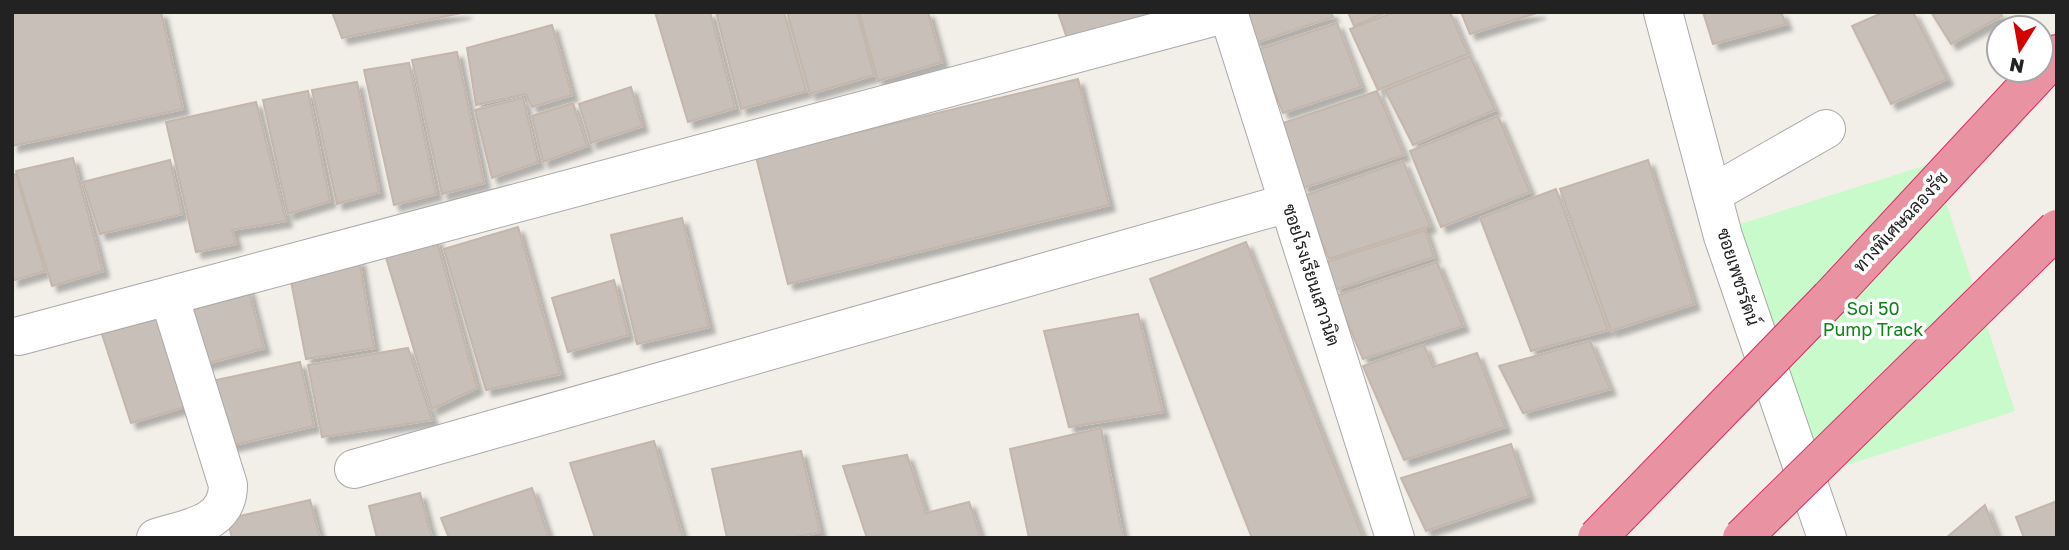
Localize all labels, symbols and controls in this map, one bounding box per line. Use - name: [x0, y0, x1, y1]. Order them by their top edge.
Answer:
- north arrow: [1985, 14, 2055, 84]
- text: N: [2007, 54, 2026, 79]
- street label: ทางพิเศษฉลองรัช: [1848, 166, 1952, 276]
- street label: ซอยโรงเรียนเสาวนิต: [1279, 201, 1346, 349]
- street label: ซอยเพชรรัตน์: [1713, 225, 1766, 328]
- park label: Soi 50 Pump Track: [1823, 297, 1923, 340]

